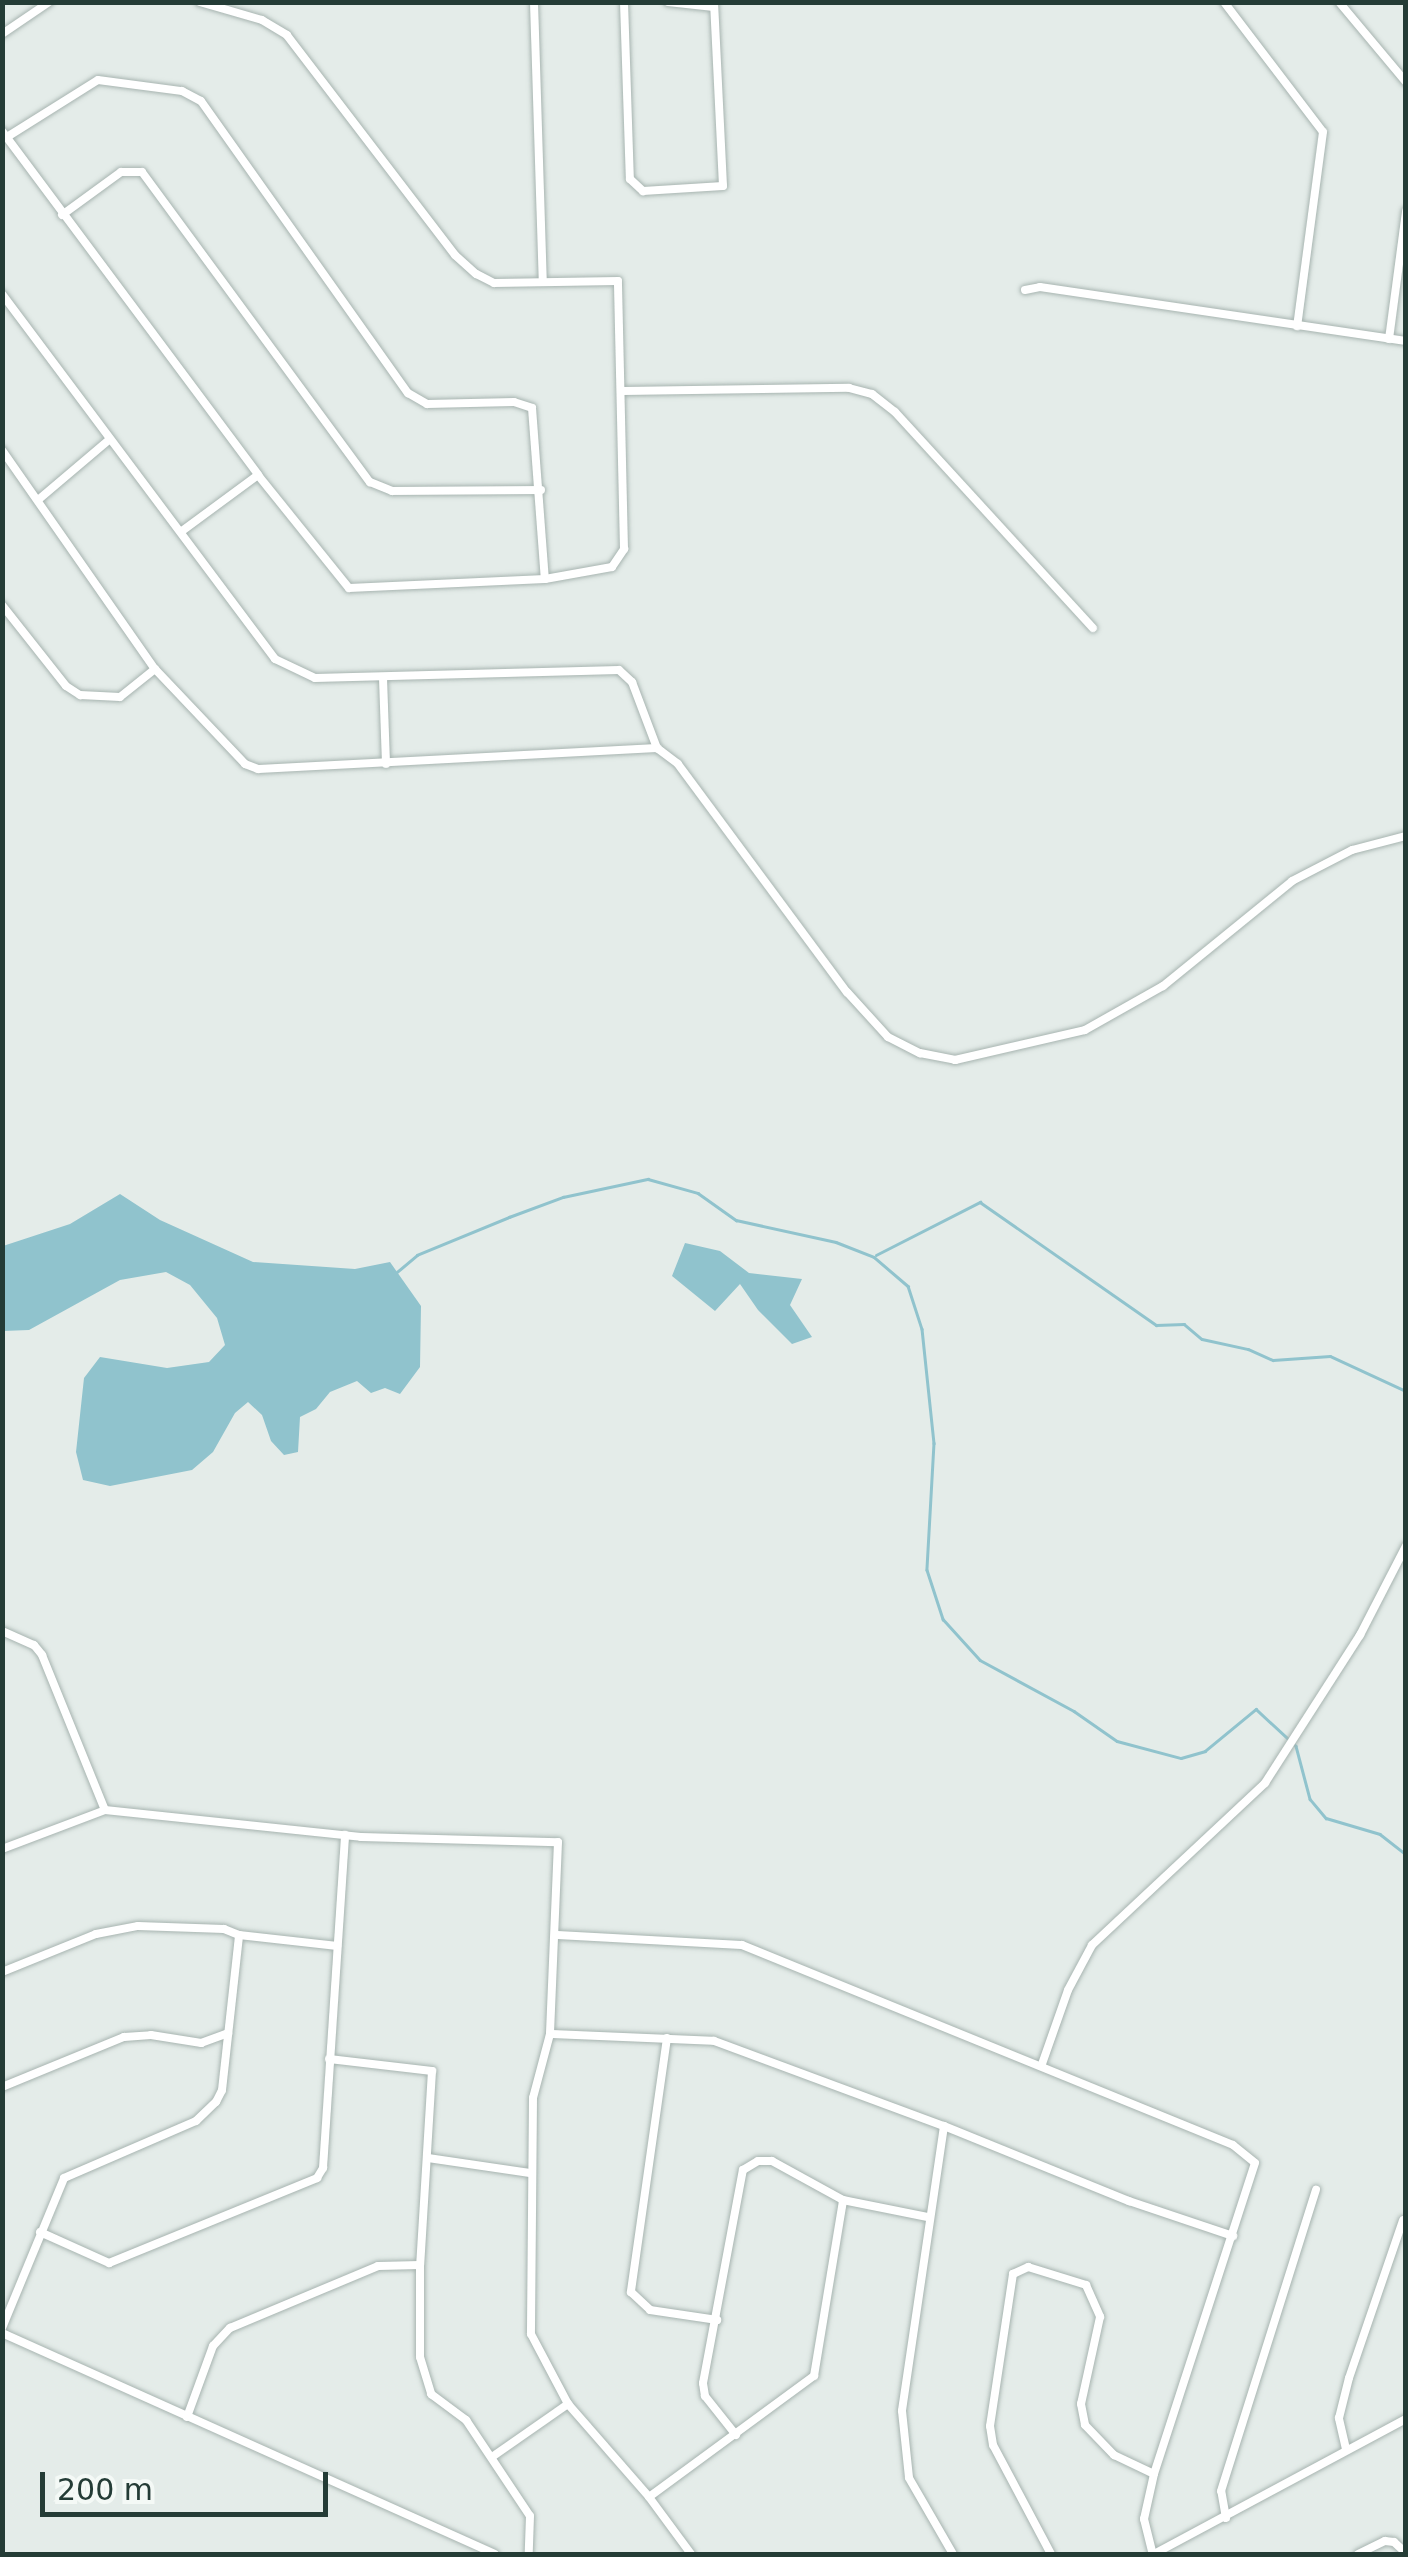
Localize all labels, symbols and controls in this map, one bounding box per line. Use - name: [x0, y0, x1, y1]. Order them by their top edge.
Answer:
- scale bar: [45, 2452, 332, 2514]
- text: 200 m: [57, 2472, 153, 2507]

